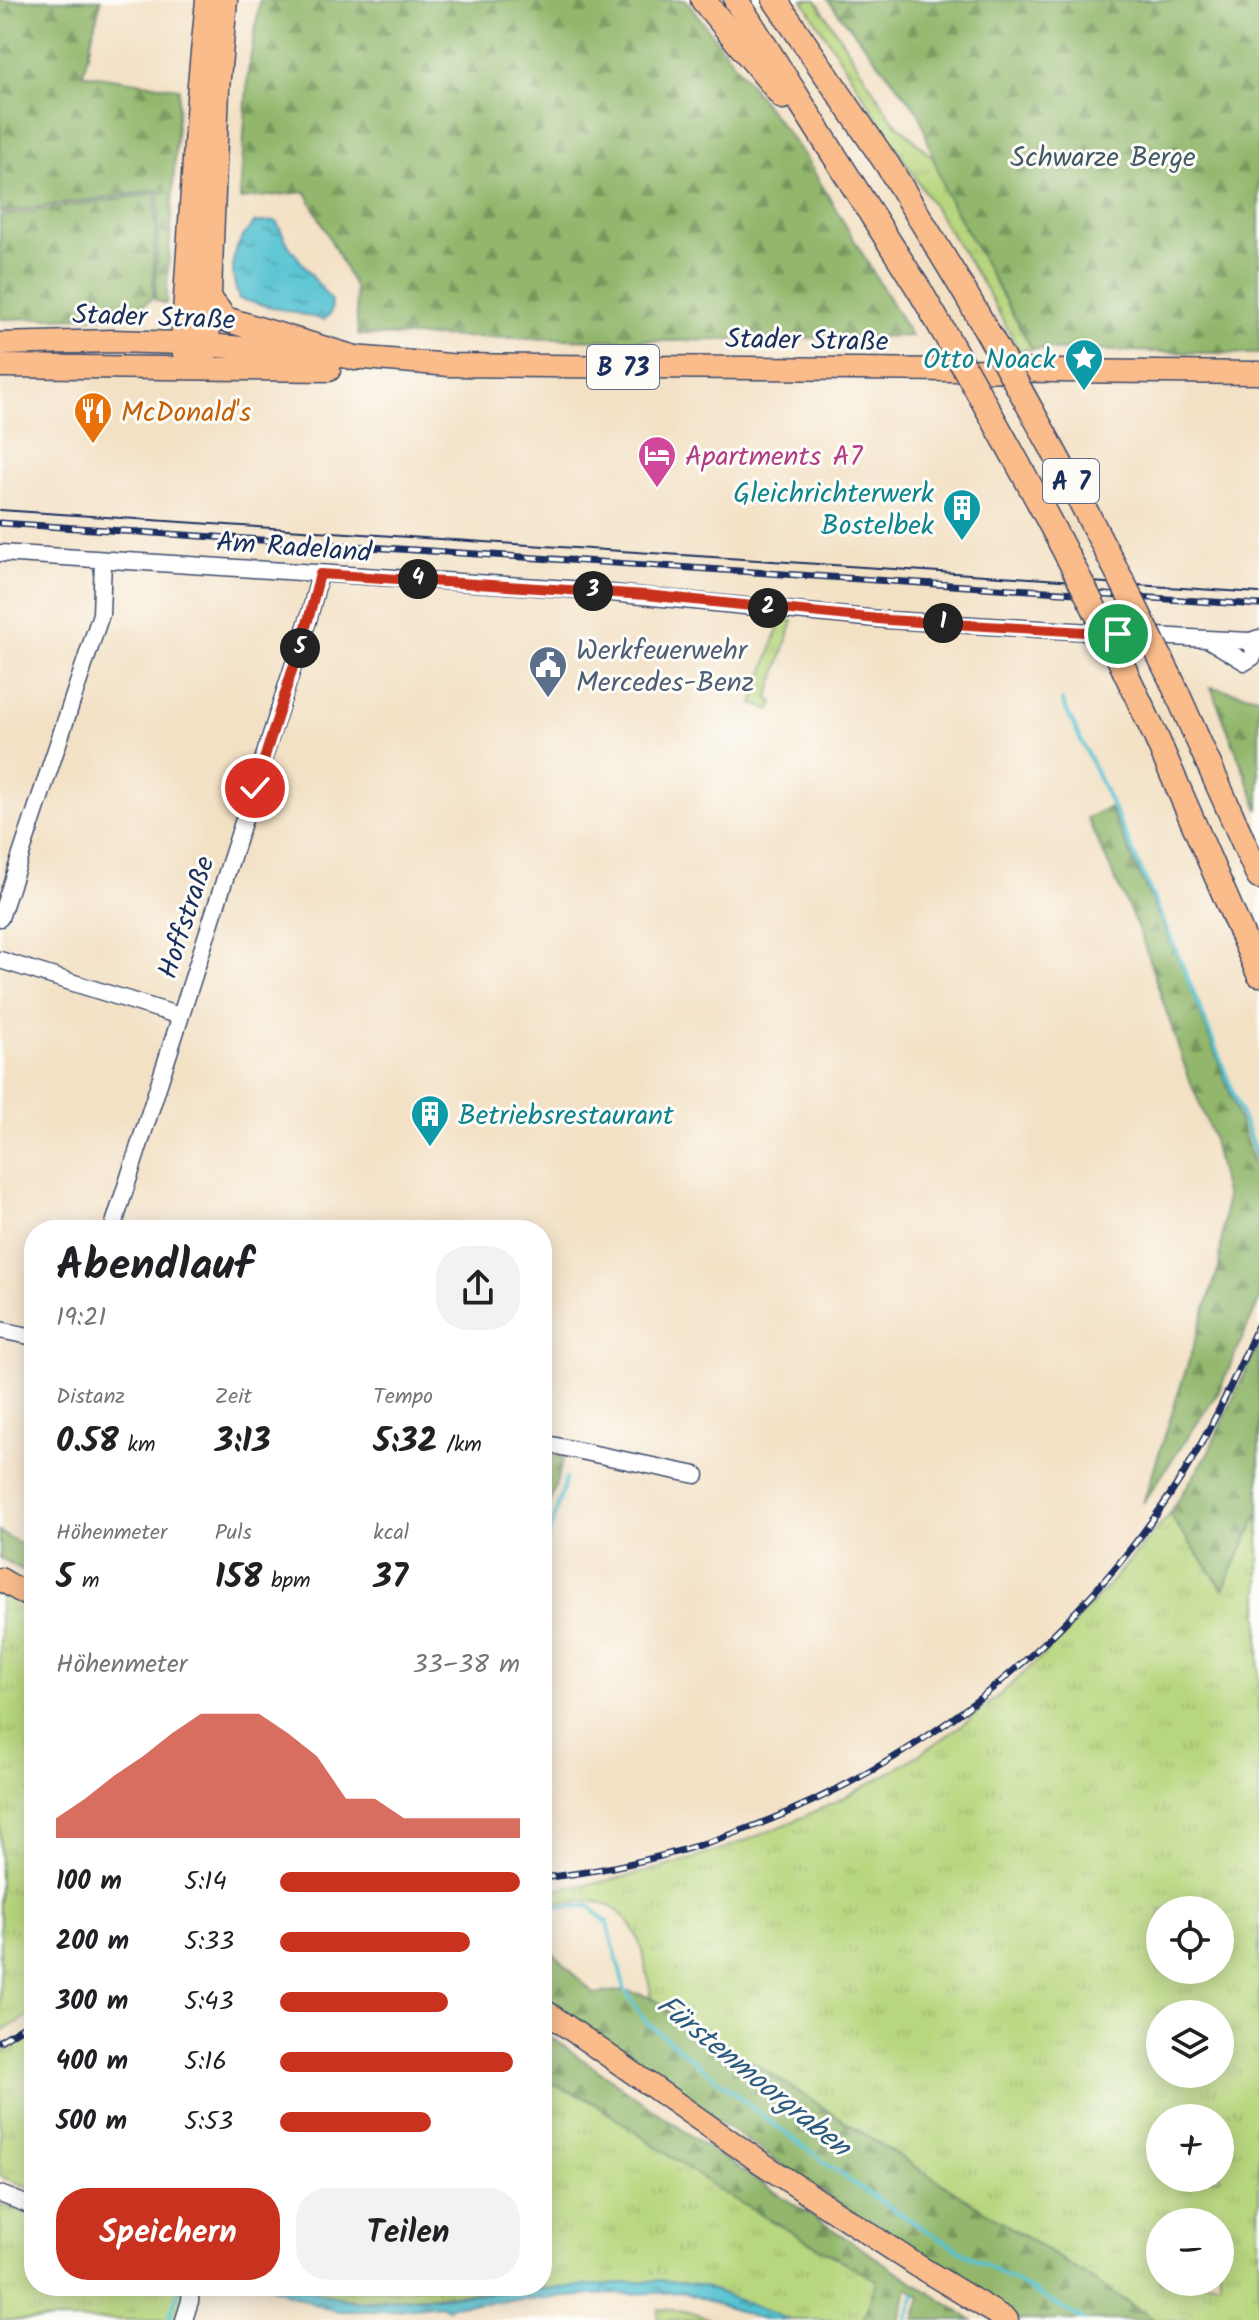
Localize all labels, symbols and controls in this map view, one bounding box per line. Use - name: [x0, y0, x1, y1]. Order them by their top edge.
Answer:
- park label: Schwarze Berge: [1010, 136, 1196, 181]
- street label: Stader Straße: [72, 293, 237, 344]
- street label: Stader Straße: [725, 318, 889, 365]
- place icon: Otto Noack: [1063, 337, 1105, 392]
- place label: Otto Noack: [923, 338, 1057, 383]
- road number: B 73: [587, 345, 659, 389]
- restaurant icon: McDonald's: [72, 390, 114, 445]
- place label: McDonald's: [121, 391, 251, 436]
- hotel icon: Apartments A7: [636, 434, 678, 489]
- place label: Apartments A7: [685, 435, 863, 480]
- road number: A 7: [1043, 459, 1099, 503]
- place label: Gleichrichterwerk Bostelbek: [733, 472, 935, 549]
- building icon: Gleichrichterwerk Bostelbek: [941, 487, 983, 542]
- street label: Am Radeland: [215, 521, 374, 576]
- pin: 4: [398, 559, 438, 599]
- text: 4: [412, 561, 424, 596]
- pin: 3: [573, 571, 613, 611]
- text: 3: [587, 573, 599, 608]
- pin: 2: [748, 588, 788, 628]
- text: 2: [762, 590, 774, 625]
- pin: [1084, 600, 1152, 668]
- pin: 1: [923, 603, 963, 643]
- text: 1: [940, 605, 946, 640]
- icon: arrive: [1096, 612, 1140, 656]
- pin: 5: [280, 628, 320, 668]
- place label: Werkfeuerwehr Mercedes-Benz: [576, 629, 754, 706]
- text: 5: [294, 630, 306, 665]
- public building icon: Werkfeuerwehr Mercedes-Benz: [527, 644, 569, 699]
- pin: [221, 754, 289, 822]
- icon: check: [233, 766, 277, 810]
- street label: Hoffstraße: [146, 850, 228, 985]
- building icon: Betriebsrestaurant: [409, 1093, 451, 1148]
- place label: Betriebsrestaurant: [458, 1094, 675, 1139]
- text: Abendlauf: [56, 1232, 253, 1302]
- button: share: [436, 1246, 520, 1330]
- text: 19:21: [56, 1297, 107, 1339]
- text: Distanz: [56, 1380, 125, 1415]
- text: Zeit: [215, 1380, 252, 1415]
- text: Tempo: [373, 1380, 433, 1415]
- text: 0.58: [56, 1415, 119, 1469]
- text: 3:13: [215, 1415, 270, 1469]
- text: 5:32: [373, 1415, 437, 1469]
- text: km: [119, 1428, 155, 1463]
- text: /km: [437, 1428, 482, 1463]
- text: Höhenmeter: [56, 1516, 167, 1551]
- text: Puls: [215, 1516, 252, 1551]
- text: kcal: [373, 1516, 409, 1551]
- text: 5: [56, 1551, 73, 1605]
- text: 158: [215, 1551, 262, 1605]
- text: 37: [373, 1551, 408, 1605]
- text: m: [73, 1564, 100, 1599]
- text: bpm: [262, 1564, 311, 1599]
- text: Höhenmeter: [56, 1644, 187, 1686]
- text: 33–38 m: [413, 1644, 520, 1686]
- text: 100 m: [56, 1861, 122, 1903]
- text: 5:14: [184, 1861, 227, 1903]
- map controls: [1146, 1896, 1234, 2296]
- button: locate: [1146, 1896, 1234, 1984]
- text: 200 m: [56, 1921, 129, 1963]
- text: 5:33: [184, 1921, 234, 1963]
- text: 300 m: [56, 1981, 128, 2023]
- text: 5:43: [184, 1981, 234, 2023]
- water label: Fürstenmoorgraben: [645, 1983, 862, 2171]
- button: layers: [1146, 2000, 1234, 2088]
- text: 400 m: [56, 2041, 128, 2083]
- text: 5:16: [184, 2041, 227, 2083]
- text: 500 m: [56, 2101, 127, 2143]
- text: 5:53: [184, 2101, 233, 2143]
- button: +: [1146, 2104, 1234, 2192]
- button: Speichern: [56, 2188, 280, 2280]
- button: Teilen: [296, 2188, 520, 2280]
- button: −: [1146, 2208, 1234, 2296]

